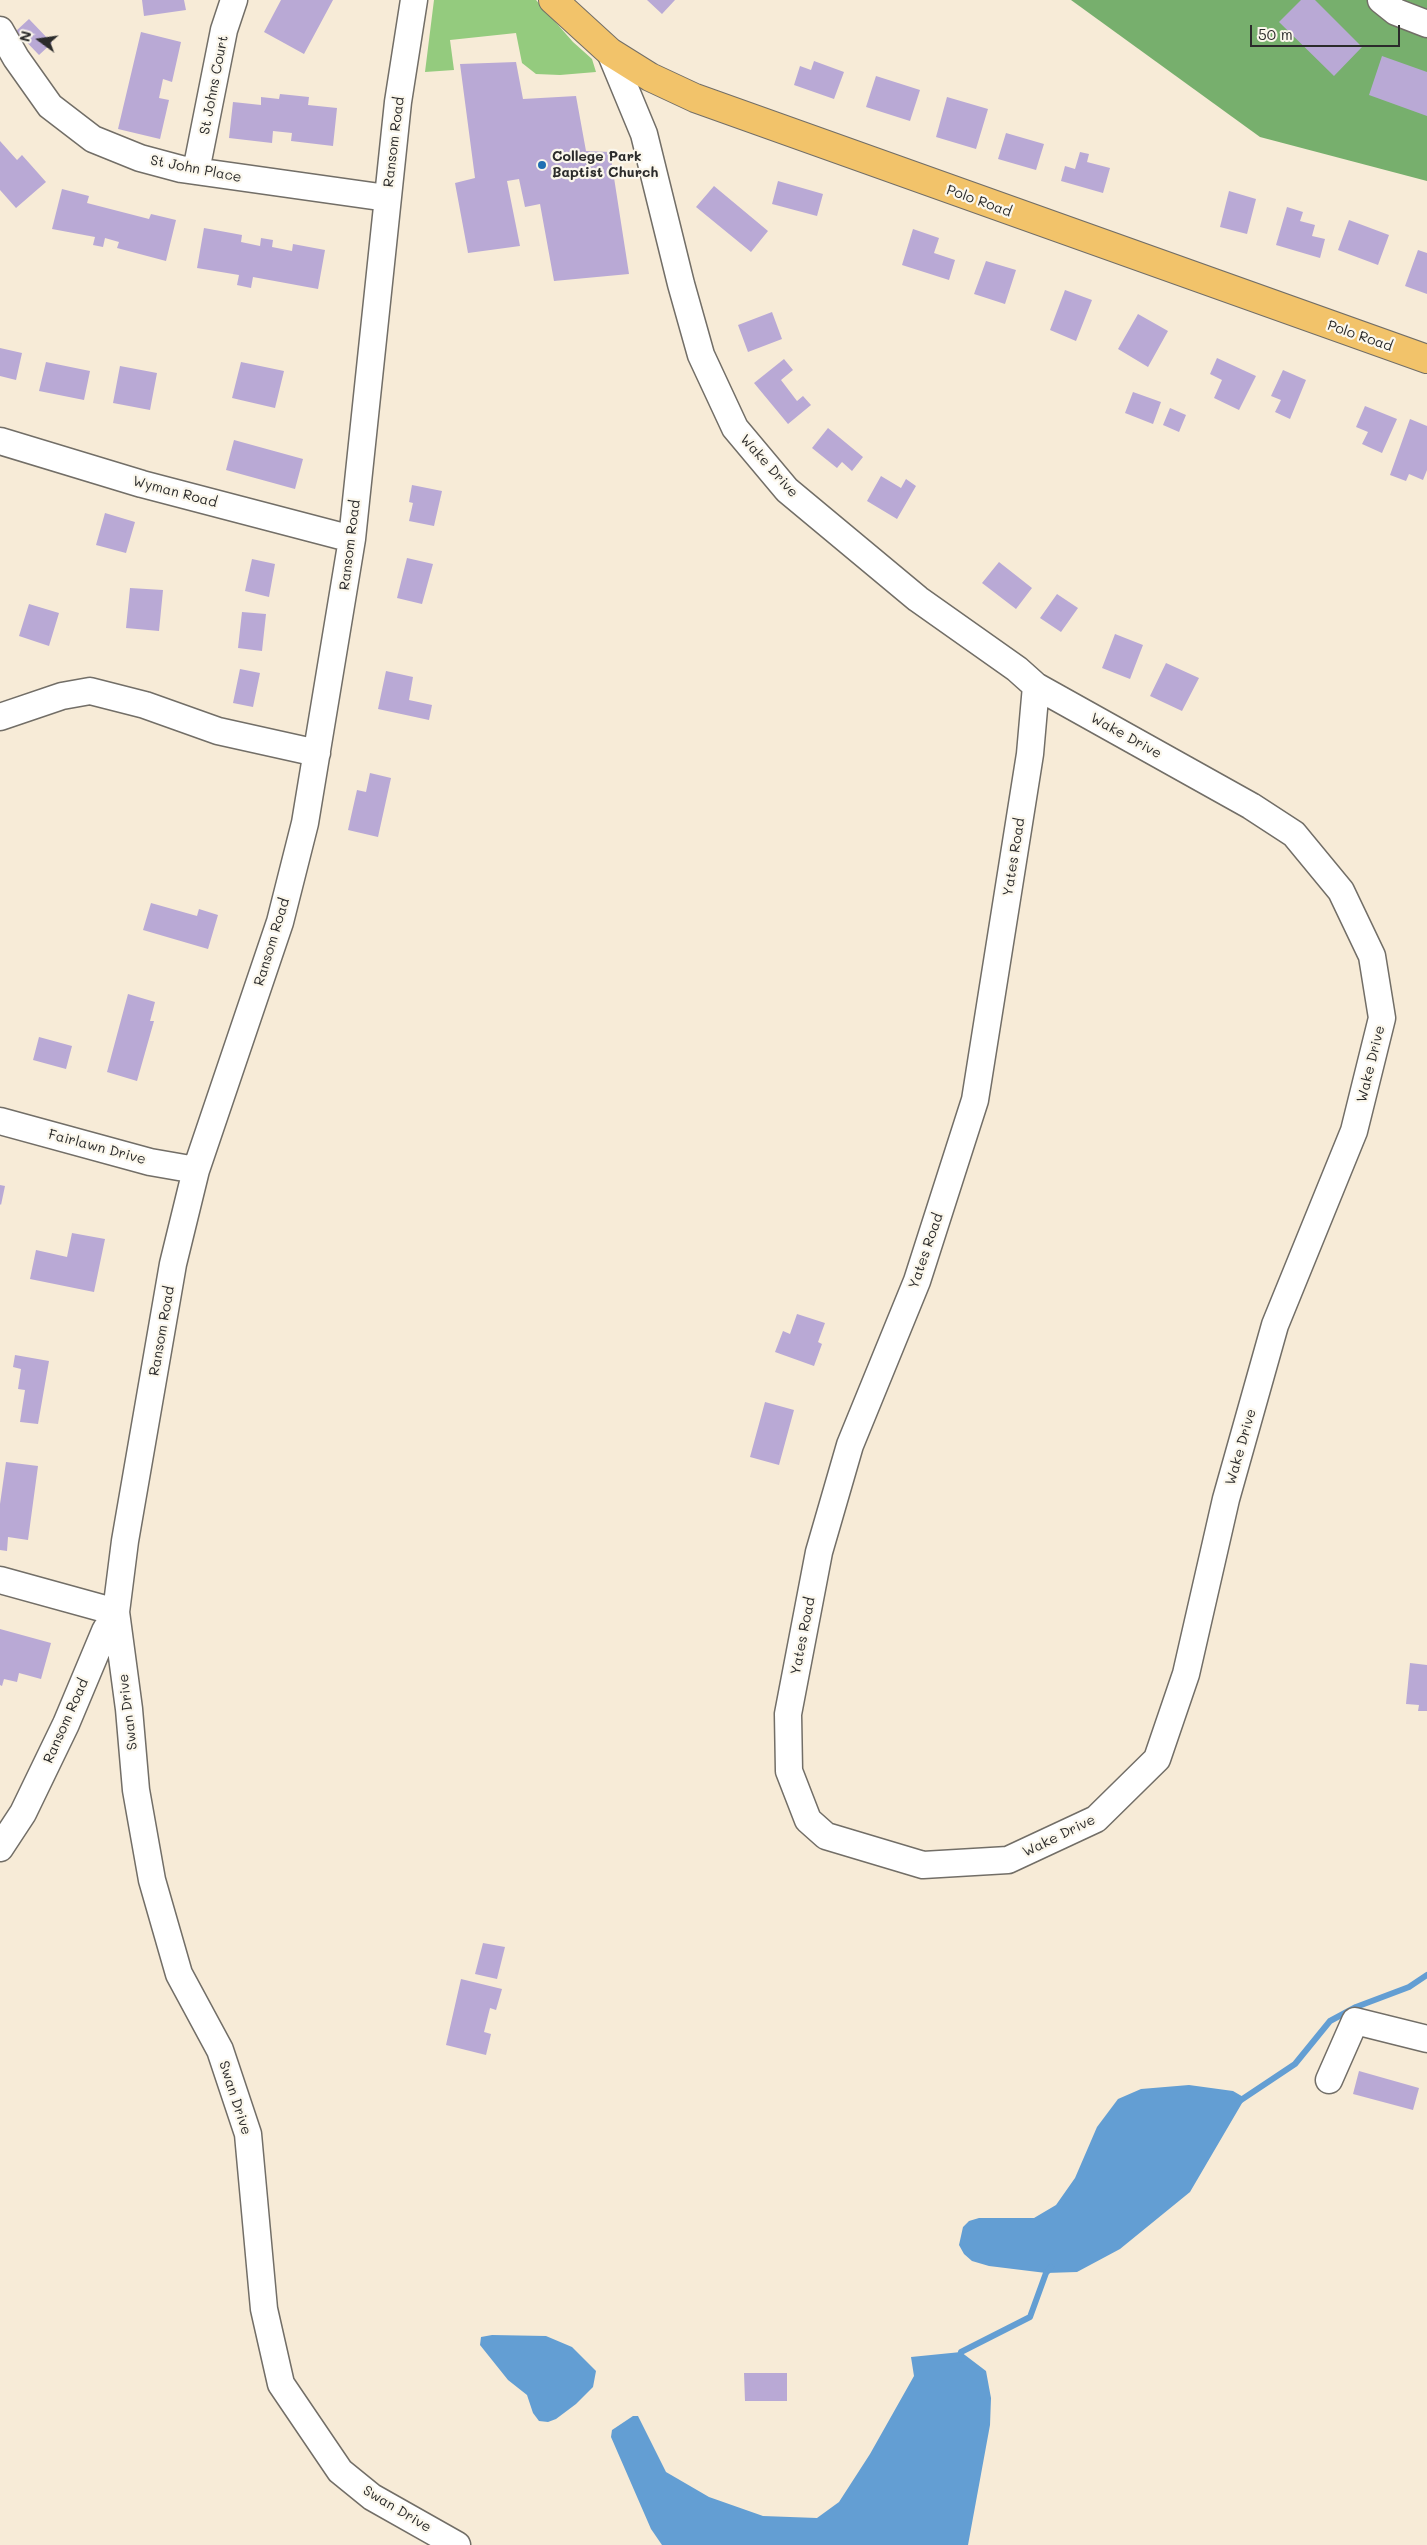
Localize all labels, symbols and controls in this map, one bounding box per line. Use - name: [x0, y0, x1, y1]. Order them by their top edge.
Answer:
- north arrow: [15, 15, 65, 65]
- scale bar: [1252, 15, 1402, 47]
- text: 50 m: [1258, 24, 1293, 44]
- text: N: [14, 29, 35, 44]
- street label: St Johns Court: [196, 34, 232, 136]
- street label: Ransom Road: [380, 96, 408, 188]
- place label: College Park Baptist Church: [552, 149, 658, 182]
- street label: St John Place: [149, 152, 243, 186]
- marker: College Park Baptist Church: [536, 159, 548, 171]
- street label: Polo Road: [944, 181, 1014, 221]
- street label: Polo Road: [1325, 317, 1395, 355]
- street label: Wake Drive: [736, 431, 802, 501]
- street label: Wyman Road: [131, 473, 219, 511]
- street label: Ransom Road: [336, 499, 364, 591]
- street label: Wake Drive: [1088, 710, 1164, 762]
- street label: Yates Road: [1000, 817, 1028, 897]
- street label: Ransom Road: [251, 896, 293, 988]
- street label: Wake Drive: [1353, 1024, 1389, 1104]
- street label: Fairlawn Drive: [46, 1126, 148, 1168]
- street label: Yates Road: [905, 1211, 947, 1291]
- street label: Ransom Road: [146, 1285, 178, 1377]
- street label: Wake Drive: [1222, 1407, 1260, 1487]
- street label: Yates Road: [787, 1596, 819, 1676]
- street label: Swan Drive: [115, 1673, 141, 1751]
- street label: Ransom Road: [40, 1676, 92, 1766]
- street label: Wake Drive: [1020, 1811, 1098, 1861]
- street label: Swan Drive: [215, 2059, 255, 2137]
- street label: Swan Drive: [360, 2482, 434, 2536]

